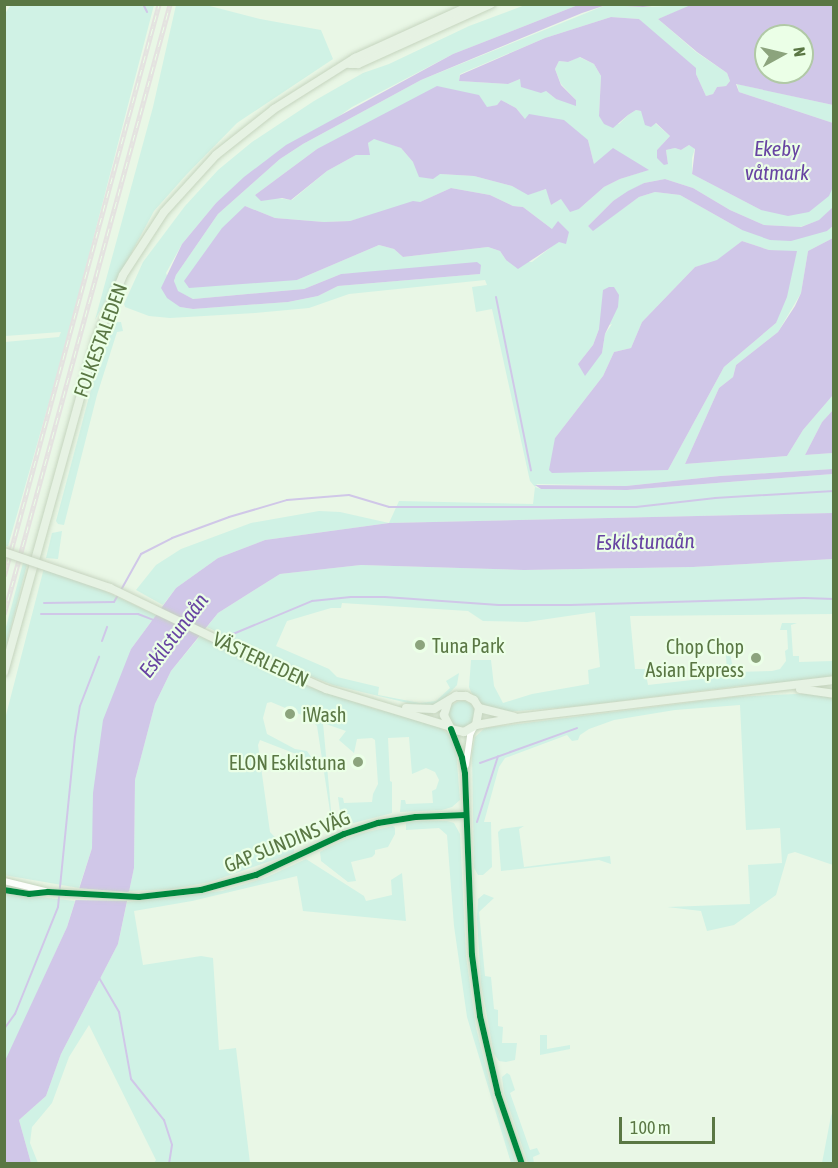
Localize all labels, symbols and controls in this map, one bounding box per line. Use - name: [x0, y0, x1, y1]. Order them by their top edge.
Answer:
- north arrow: [754, 24, 814, 84]
- text: N: [790, 46, 809, 58]
- water label: Ekeby våtmark: [745, 135, 809, 185]
- street label: FOLKESTALEDEN: [68, 280, 132, 400]
- water label: Eskilstunaån: [595, 528, 695, 554]
- water label: Eskilstunaån: [133, 588, 213, 682]
- street label: VÄSTERLEDEN: [209, 626, 313, 692]
- place label: Tuna Park: [432, 633, 505, 657]
- place label: Chop Chop Asian Express: [646, 634, 744, 681]
- marker: Tuna Park: [413, 638, 427, 652]
- marker: Chop Chop Asian Express: [749, 651, 763, 665]
- place label: iWash: [302, 702, 347, 726]
- marker: iWash: [283, 707, 297, 721]
- place label: ELON Eskilstuna: [229, 750, 346, 774]
- marker: ELON Eskilstuna: [351, 755, 365, 769]
- street label: GAP SUNDINS VÄG: [220, 805, 354, 877]
- scale bar: [622, 1105, 718, 1143]
- text: 100 m: [630, 1117, 671, 1138]

